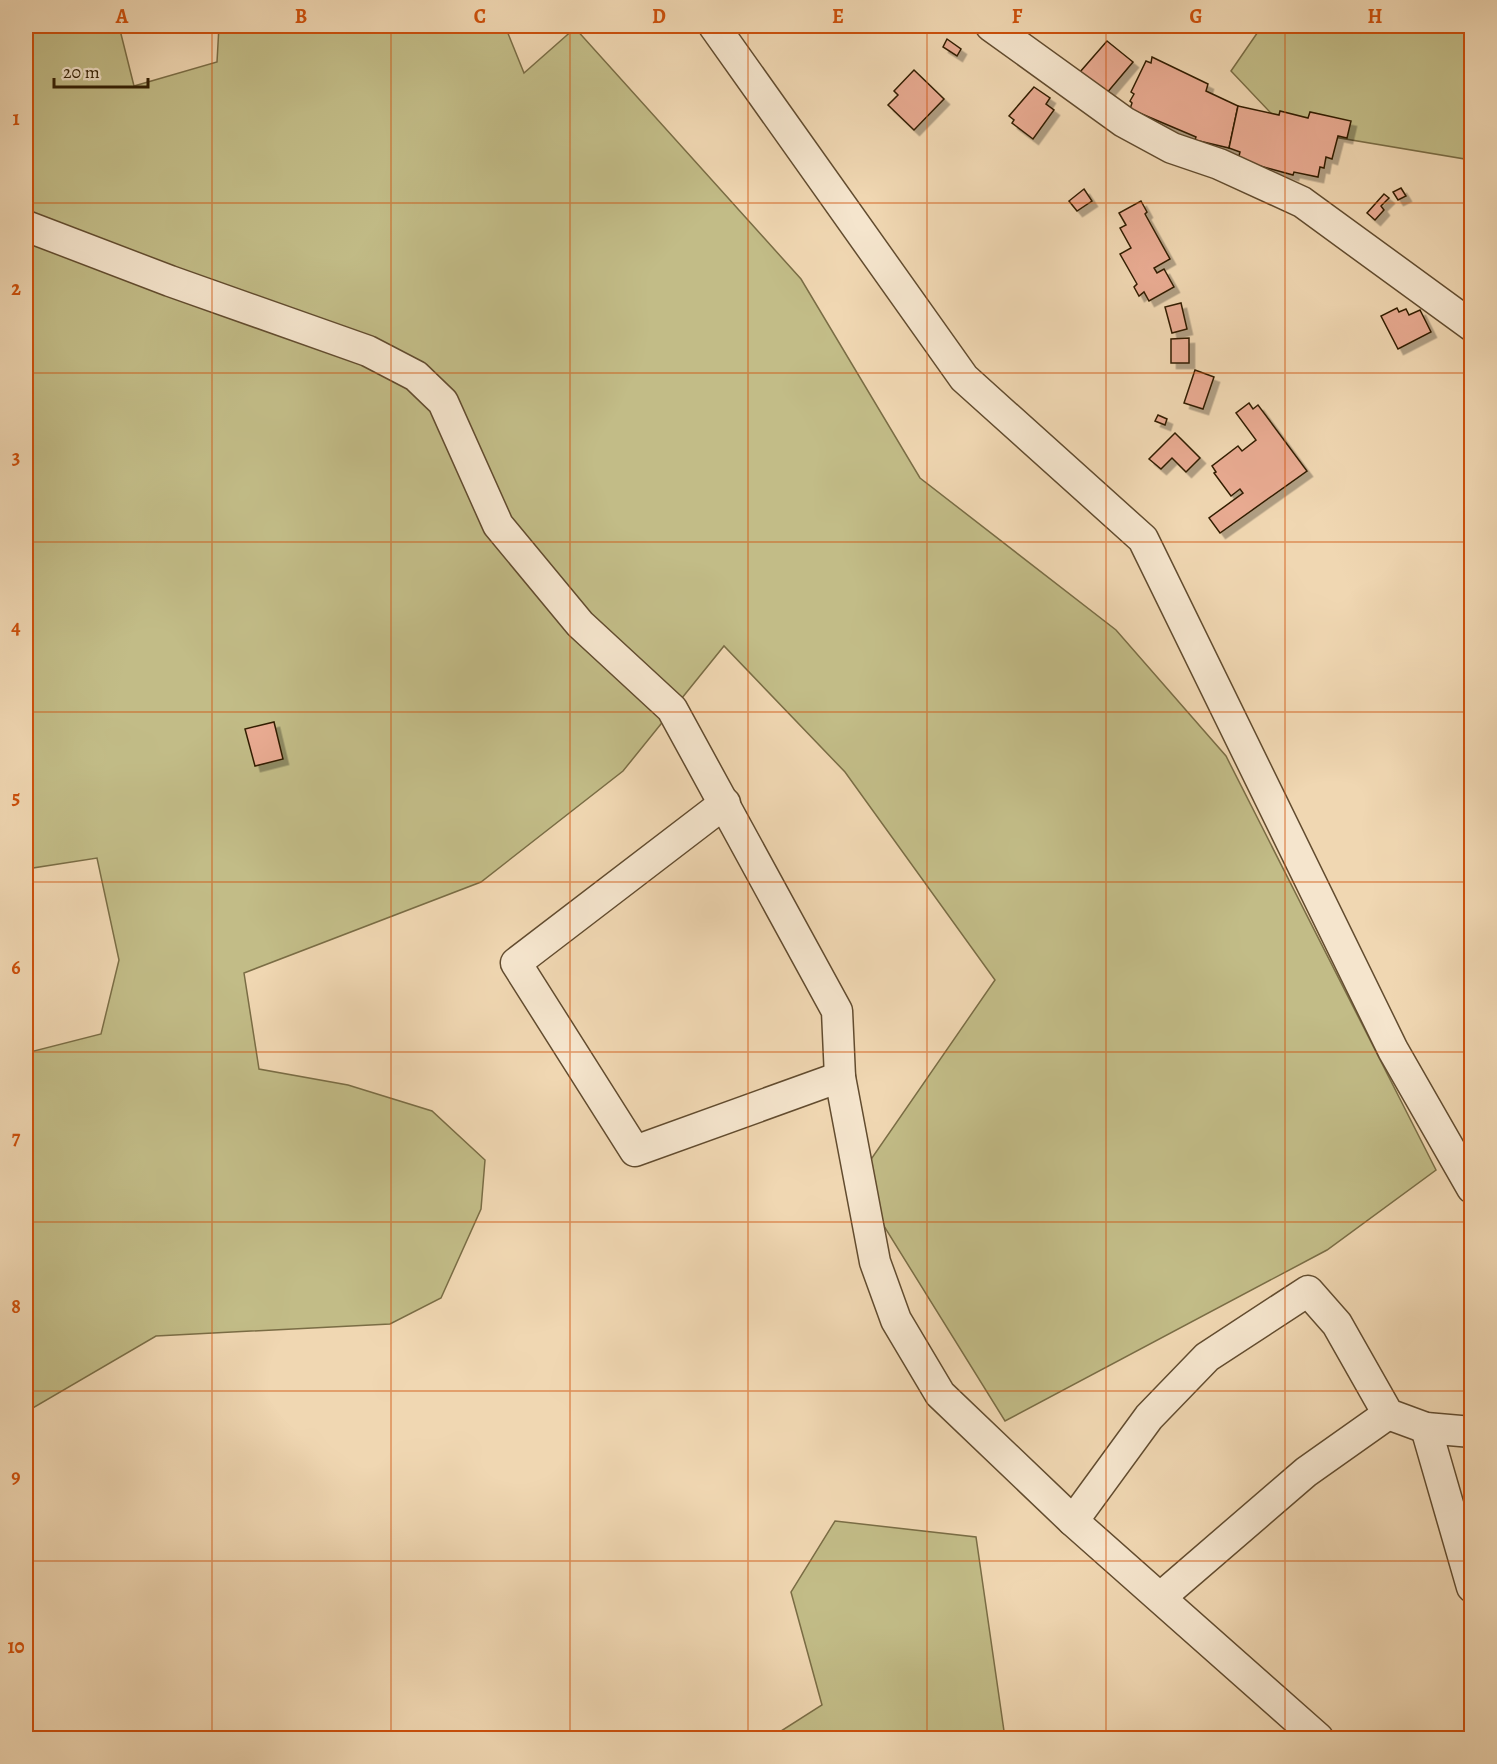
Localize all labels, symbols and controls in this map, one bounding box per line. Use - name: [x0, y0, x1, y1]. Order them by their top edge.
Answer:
- text: A: [115, 3, 129, 30]
- text: B: [295, 3, 307, 30]
- text: C: [474, 3, 486, 30]
- text: D: [652, 3, 666, 30]
- text: E: [832, 3, 844, 30]
- text: F: [1012, 3, 1023, 30]
- text: G: [1189, 3, 1203, 30]
- text: H: [1368, 3, 1383, 30]
- scale bar: [54, 51, 148, 89]
- text: 20 m: [63, 60, 100, 84]
- text: 1: [12, 105, 20, 132]
- text: 2: [11, 275, 21, 302]
- text: 3: [12, 444, 20, 471]
- text: 4: [11, 614, 21, 641]
- text: 5: [12, 784, 20, 811]
- text: 6: [11, 954, 21, 981]
- text: 7: [12, 1124, 21, 1151]
- text: 8: [11, 1293, 21, 1320]
- text: 9: [11, 1463, 21, 1490]
- text: 10: [7, 1633, 25, 1660]

